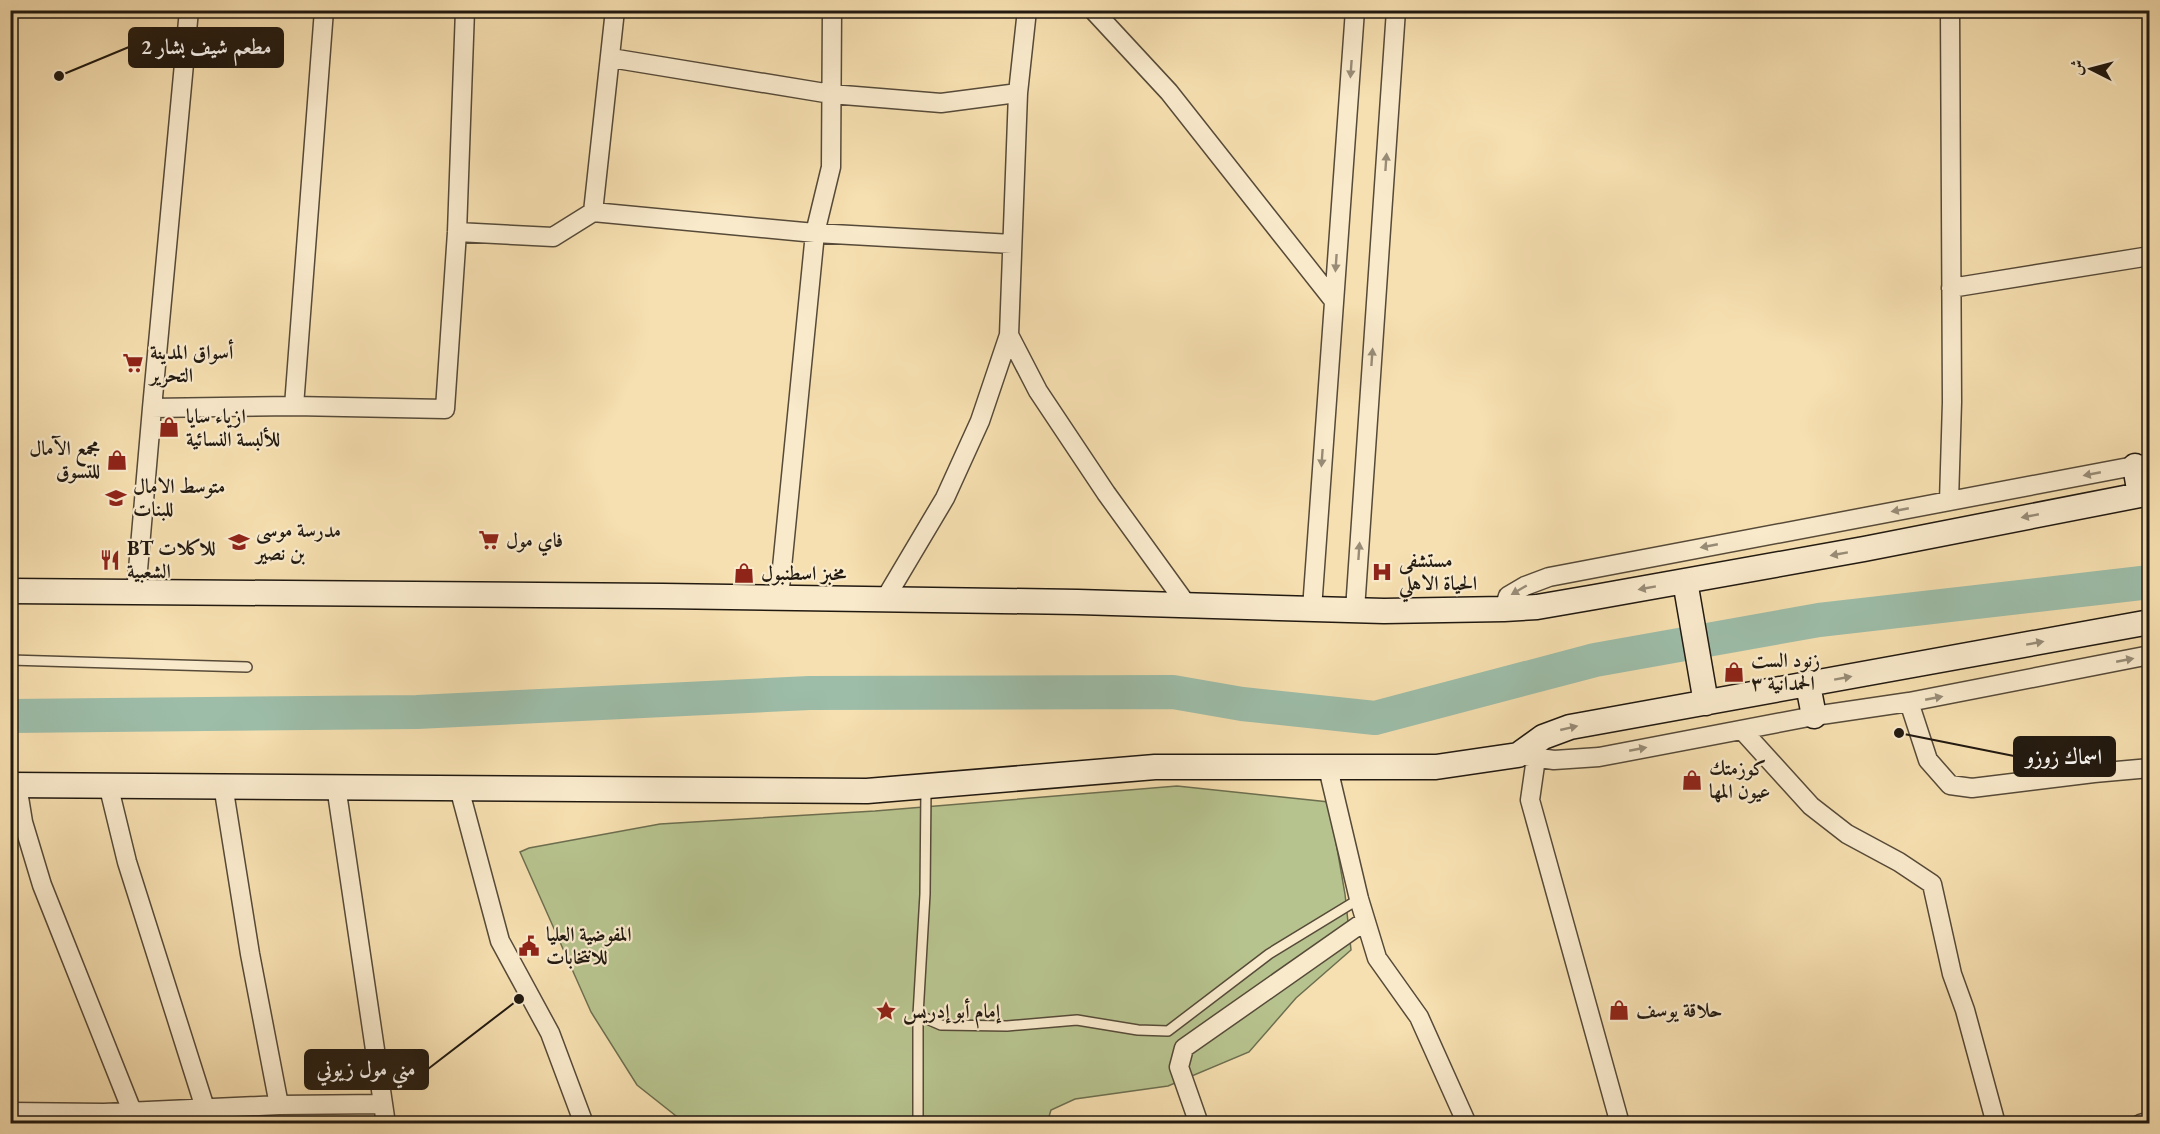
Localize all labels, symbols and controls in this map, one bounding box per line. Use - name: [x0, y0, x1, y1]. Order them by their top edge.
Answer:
- callout: مطعم شيف بشار 2: [129, 28, 283, 67]
- text: مطعم شيف بشار 2: [141, 33, 271, 66]
- north arrow: [2061, 39, 2121, 99]
- text: ش: [2065, 58, 2088, 76]
- one-way arrow: [1346, 59, 1355, 78]
- one-way arrow: [1381, 153, 1391, 172]
- one-way arrow: [1332, 254, 1341, 273]
- place label: أسواق المدينة التحرير: [148, 339, 234, 388]
- one-way arrow: [1368, 347, 1377, 366]
- supermarket icon: أسواق المدينة التحرير: [121, 351, 145, 375]
- place label: ازياء سايا للألبسة النسائية: [186, 403, 280, 452]
- shop icon: ازياء سايا للألبسة النسائية: [157, 415, 181, 439]
- place label: مجمع الآمال للتسوق: [29, 435, 100, 484]
- shop icon: مجمع الآمال للتسوق: [105, 448, 129, 472]
- one-way arrow: [1318, 448, 1327, 467]
- one-way arrow: [2082, 470, 2101, 479]
- place label: متوسط الامال للبنات: [133, 473, 225, 522]
- school or university icon: متوسط الامال للبنات: [104, 486, 128, 510]
- one-way arrow: [1891, 506, 1910, 515]
- one-way arrow: [2021, 512, 2040, 521]
- place label: مدرسة موسى بن نصير: [254, 517, 341, 566]
- place label: فاي مول: [506, 527, 563, 557]
- supermarket icon: فاي مول: [477, 528, 501, 552]
- school or university icon: مدرسة موسى بن نصير: [227, 530, 251, 554]
- place label: BT للاكلات الشعبية: [127, 535, 216, 584]
- one-way arrow: [1354, 542, 1363, 561]
- one-way arrow: [1699, 542, 1718, 551]
- place label: مستشفى الحياة الاهلي: [1398, 547, 1477, 603]
- restaurant icon: BT للاكلات الشعبية: [98, 548, 122, 572]
- one-way arrow: [1829, 550, 1848, 559]
- place label: مخبز اسطنبول: [761, 560, 847, 586]
- hospital icon: مستشفى الحياة الاهلي: [1370, 560, 1394, 584]
- shop icon: مخبز اسطنبول: [732, 561, 756, 585]
- one-way arrow: [1511, 584, 1528, 594]
- one-way arrow: [1637, 584, 1656, 593]
- one-way arrow: [2026, 639, 2045, 648]
- place label: زنود الست الحمدانية ٣: [1751, 647, 1820, 696]
- one-way arrow: [2116, 655, 2135, 664]
- shop icon: زنود الست الحمدانية ٣: [1722, 660, 1746, 684]
- one-way arrow: [1834, 673, 1853, 682]
- one-way arrow: [1924, 693, 1943, 702]
- one-way arrow: [1560, 723, 1578, 733]
- callout: اسماك زوزو: [2014, 737, 2115, 776]
- text: اسماك زوزو: [2024, 743, 2102, 770]
- one-way arrow: [1629, 745, 1648, 754]
- place label: كوزمتك عيون المها: [1709, 755, 1770, 804]
- shop icon: كوزمتك عيون المها: [1680, 768, 1704, 792]
- place label: المفوضية العليا للانتخابات: [546, 921, 632, 970]
- public building icon: المفوضية العليا للانتخابات: [517, 934, 541, 958]
- place label: حلاقة يوسف: [1636, 997, 1722, 1023]
- place label: إمام أبو إدريس: [903, 998, 1002, 1029]
- shop icon: حلاقة يوسف: [1607, 998, 1631, 1022]
- place icon: إمام أبو إدريس: [874, 999, 898, 1023]
- callout: مني مول زيوني: [305, 1050, 428, 1089]
- text: مني مول زيوني: [315, 1055, 416, 1089]

